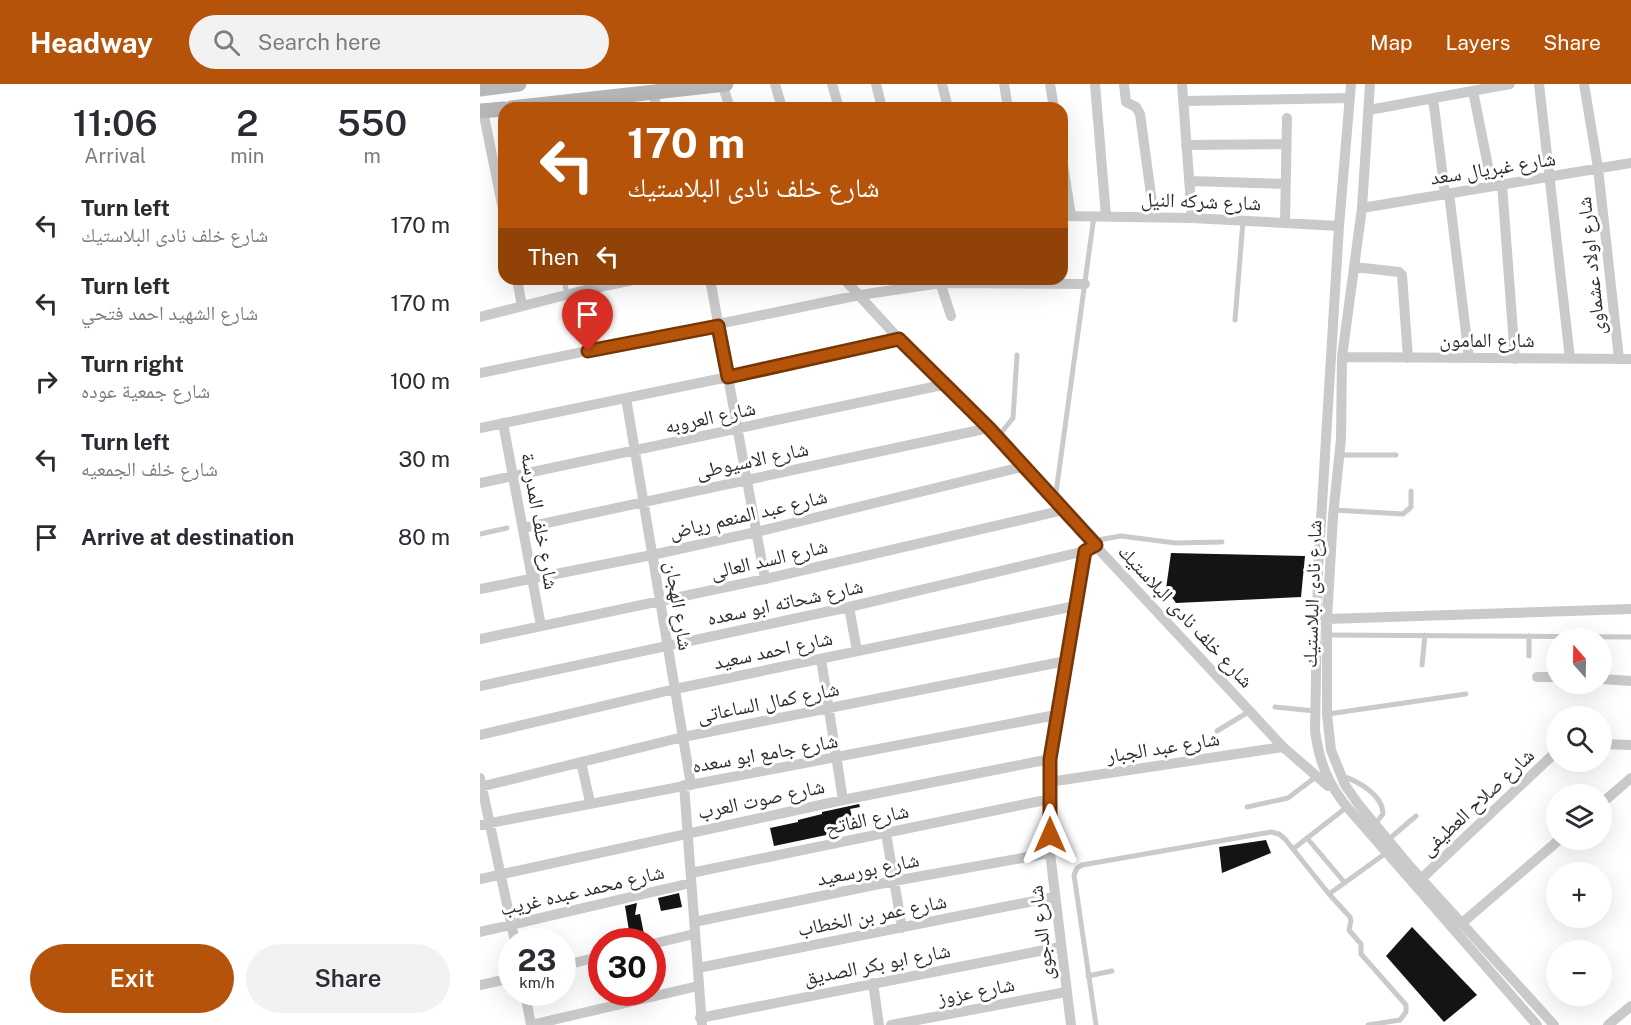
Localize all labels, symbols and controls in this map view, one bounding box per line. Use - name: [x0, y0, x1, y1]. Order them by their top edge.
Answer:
- search box: [189, 15, 609, 69]
- text: Headway: [30, 26, 153, 59]
- icon: search: [210, 26, 243, 59]
- text: Search here: [258, 29, 381, 55]
- text: Map: [1370, 30, 1413, 55]
- text: Layers: [1446, 30, 1510, 55]
- text: Share: [1543, 30, 1601, 55]
- text: 11:06: [73, 102, 158, 144]
- text: 2: [236, 102, 258, 144]
- text: 550: [337, 102, 407, 144]
- text: 170 m: [627, 118, 745, 167]
- icon: left: [528, 126, 606, 204]
- text: Arrival: [84, 144, 146, 168]
- text: min: [230, 144, 264, 168]
- text: m: [363, 144, 381, 168]
- street label: شارع غبريال سعد: [1429, 146, 1558, 191]
- text: شارع خلف نادى البلاستيك: [627, 171, 880, 203]
- street label: شارع شركه النيل: [1140, 187, 1261, 216]
- text: Turn left: [81, 195, 170, 221]
- street label: شارع اولاد عشماوى: [1572, 196, 1611, 336]
- icon: left: [30, 209, 63, 242]
- text: 170 m: [390, 212, 450, 238]
- text: شارع خلف نادى البلاستيك: [81, 223, 268, 247]
- icon: left: [591, 240, 624, 273]
- text: Then: [528, 244, 579, 270]
- text: Turn left: [81, 273, 170, 299]
- icon: left: [30, 287, 63, 320]
- pin: [562, 289, 613, 351]
- text: 170 m: [390, 290, 450, 316]
- icon: arrive: [571, 298, 604, 331]
- text: شارع الشهيد احمد فتحي: [81, 301, 258, 325]
- street label: شارع المامون: [1439, 328, 1535, 353]
- text: Turn right: [81, 351, 184, 377]
- icon: right: [30, 365, 63, 398]
- text: 100 m: [390, 368, 450, 394]
- text: شارع جمعية عوده: [81, 379, 210, 403]
- street label: شارع العروبه: [662, 396, 758, 439]
- text: Turn left: [81, 429, 170, 455]
- street label: شارع الاسيوطى: [693, 436, 811, 485]
- icon: left: [30, 443, 63, 476]
- text: 30 m: [398, 446, 450, 472]
- street label: شارع خلف المدرسة: [515, 451, 564, 591]
- text: شارع خلف الجمعيه: [81, 457, 218, 481]
- street label: شارع عبد المنعم رياض: [667, 484, 830, 546]
- street label: شارع نادى البلاستيك: [1297, 519, 1328, 669]
- icon: arrive: [30, 521, 63, 554]
- text: Arrive at destination: [81, 524, 294, 550]
- text: 80 m: [398, 524, 450, 550]
- street label: شارع السد العالى: [708, 534, 830, 585]
- street label: شارع خلف نادى البلاستيك: [1113, 539, 1259, 693]
- street label: شارع الهجان: [659, 560, 698, 652]
- street label: شارع شحاته ابو سعده: [705, 574, 865, 631]
- street label: شارع احمد سعيد: [711, 626, 835, 675]
- north arrow: [1546, 628, 1612, 694]
- map controls: [1546, 628, 1612, 1006]
- street label: شارع كمال الساعاتى: [695, 676, 841, 729]
- button: search: [1546, 706, 1612, 772]
- street label: شارع عبد الجبار: [1104, 726, 1221, 769]
- street label: شارع جامع ابو سعده: [690, 728, 840, 779]
- street label: شارع صلاح العطيفى: [1415, 743, 1540, 862]
- street label: شارع صوت العرب: [695, 774, 827, 825]
- button: layers: [1546, 784, 1612, 850]
- street label: شارع الفاتح: [823, 798, 911, 841]
- position arrow: [1018, 803, 1082, 867]
- street label: شارع بورسعيد: [815, 847, 921, 892]
- street label: شارع محمد عبده غريب: [498, 859, 667, 922]
- button: +: [1546, 862, 1612, 928]
- street label: شارع الدجوى: [1023, 884, 1060, 982]
- street label: شارع عمر بن الخطاب: [795, 889, 949, 942]
- speed limit sign: 30: [588, 928, 666, 1006]
- street label: شارع ابو بكر الصديق: [802, 938, 952, 991]
- button: −: [1546, 940, 1612, 1006]
- text: 23: [517, 942, 557, 978]
- button: Exit: [30, 944, 234, 1013]
- button: Share: [246, 944, 450, 1013]
- street label: شارع عزوز: [934, 972, 1017, 1011]
- text: km/h: [519, 974, 555, 991]

